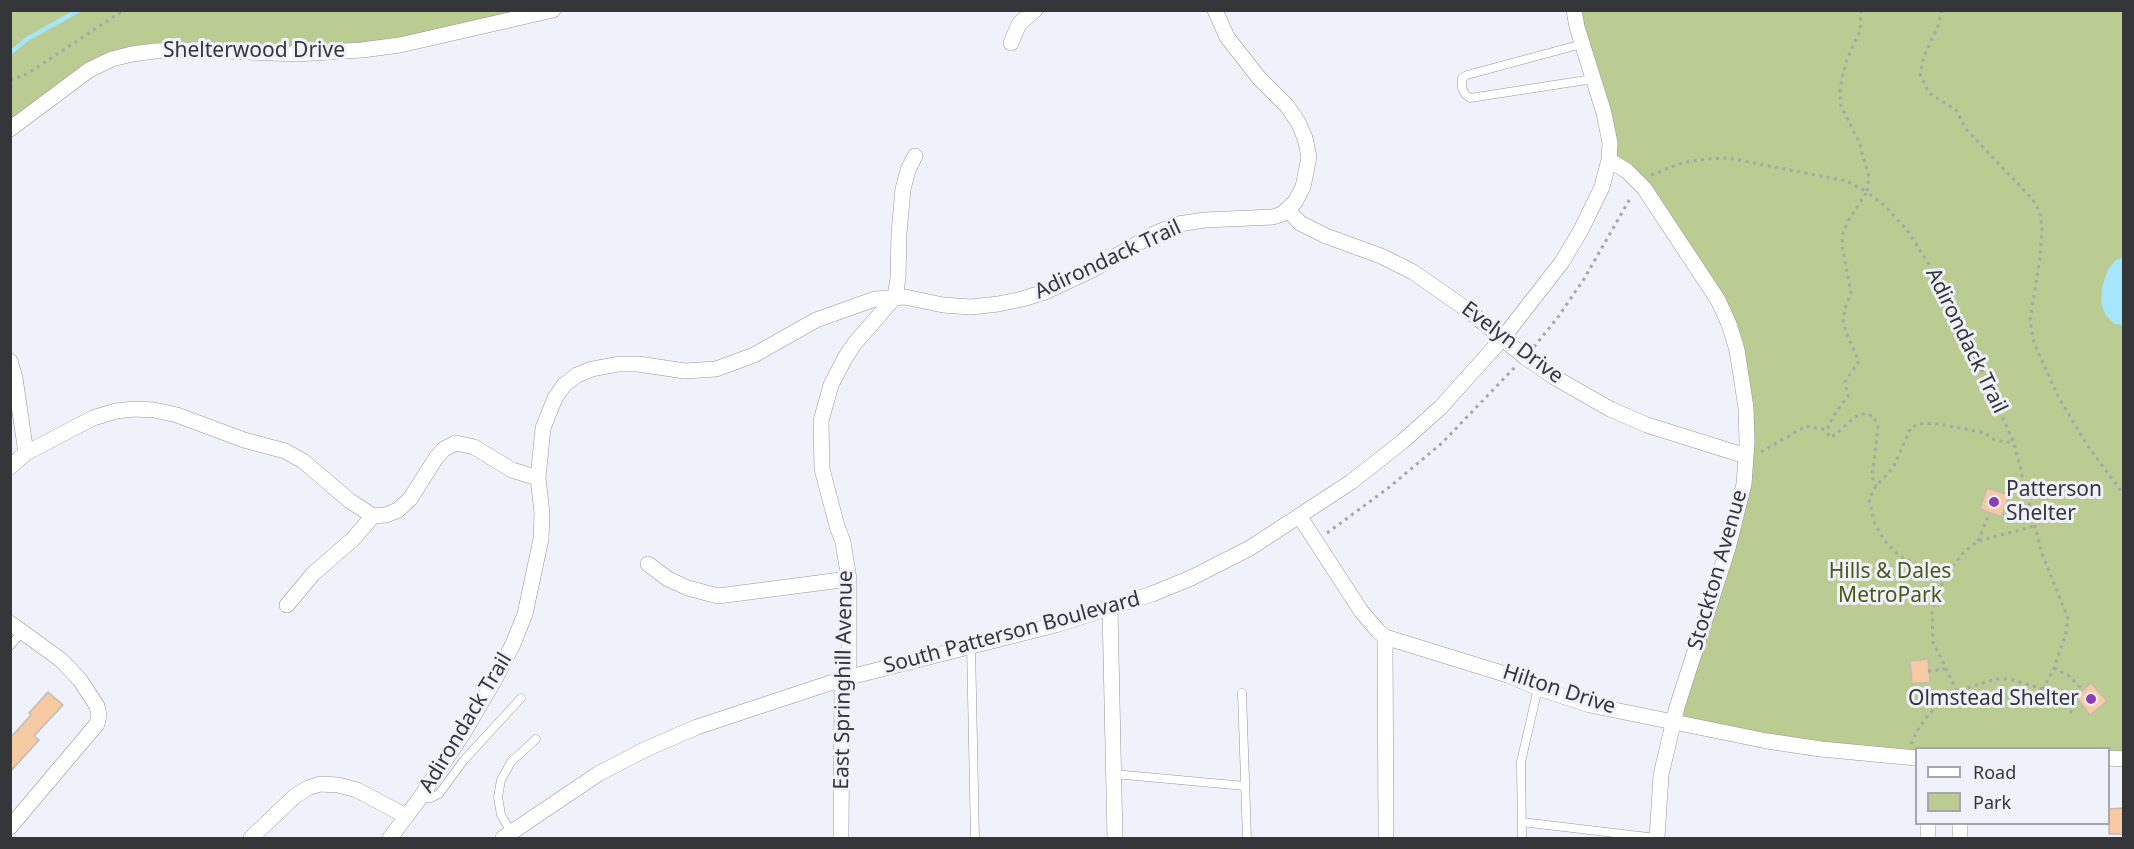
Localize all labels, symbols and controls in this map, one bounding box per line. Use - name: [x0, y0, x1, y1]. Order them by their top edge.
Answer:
- street label: Shelterwood Drive: [163, 38, 345, 64]
- street label: Adirondack Trail: [1031, 215, 1185, 305]
- street label: Adirondack Trail: [1920, 264, 2012, 418]
- street label: Evelyn Drive: [1456, 297, 1568, 389]
- place label: Patterson Shelter: [2006, 477, 2102, 527]
- street label: Stockton Avenue: [1683, 487, 1753, 653]
- marker: Patterson Shelter: [1987, 495, 2001, 509]
- park label: Hills & Dales MetroPark: [1829, 559, 1951, 609]
- street label: East Springhill Avenue: [829, 570, 859, 790]
- street label: South Patterson Boulevard: [881, 587, 1143, 679]
- street label: Adirondack Trail: [414, 649, 518, 797]
- street label: Hilton Drive: [1499, 660, 1619, 720]
- place label: Olmstead Shelter: [1908, 686, 2079, 712]
- marker: Olmstead Shelter: [2084, 692, 2098, 706]
- legend: [1915, 747, 2110, 825]
- text: Road: [1973, 760, 2016, 784]
- text: Park: [1973, 790, 2011, 814]

